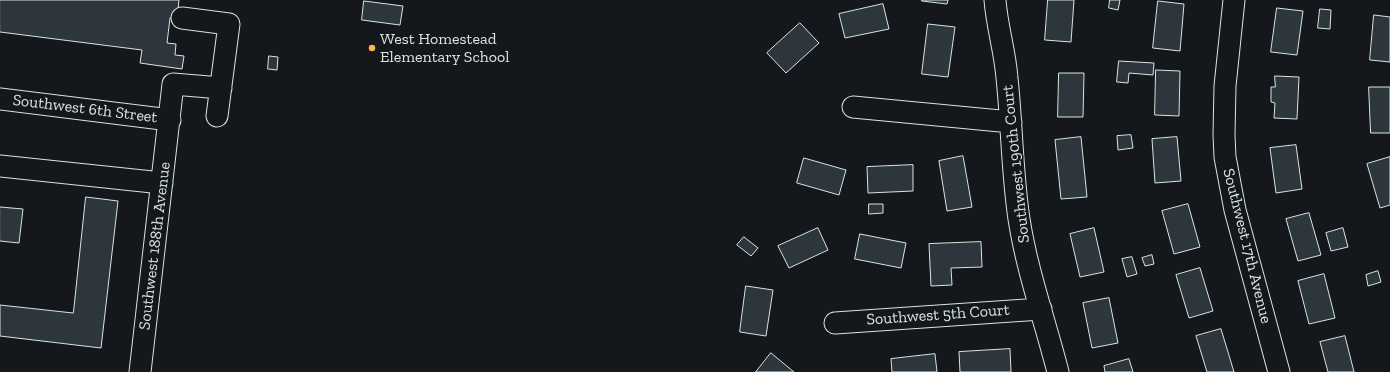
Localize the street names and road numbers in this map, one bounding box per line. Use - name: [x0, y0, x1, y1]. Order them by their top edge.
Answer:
- street label: Southwest 190th Court: [998, 84, 1034, 244]
- street label: Southwest 6th Street: [12, 91, 158, 127]
- street label: Southwest 188th Avenue: [135, 161, 175, 331]
- street label: Southwest 17th Avenue: [1218, 166, 1276, 326]
- street label: Southwest 5th Court: [866, 300, 1010, 330]

